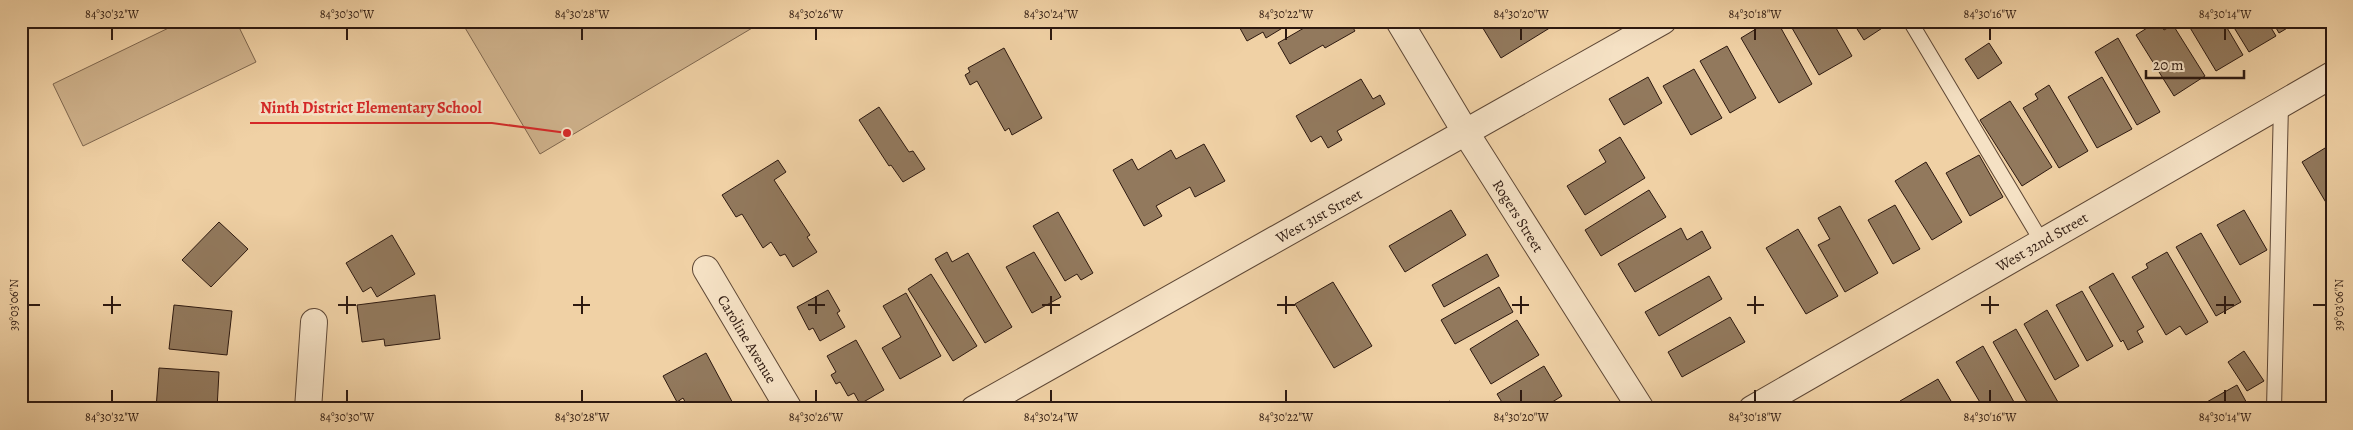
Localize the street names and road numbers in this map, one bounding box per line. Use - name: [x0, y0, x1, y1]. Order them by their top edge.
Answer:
- street label: Rogers Street: [1488, 176, 1548, 256]
- street label: West 31st Street: [1271, 184, 1366, 248]
- street label: West 32nd Street: [1992, 208, 2092, 277]
- street label: Caroline Avenue: [713, 291, 781, 387]

